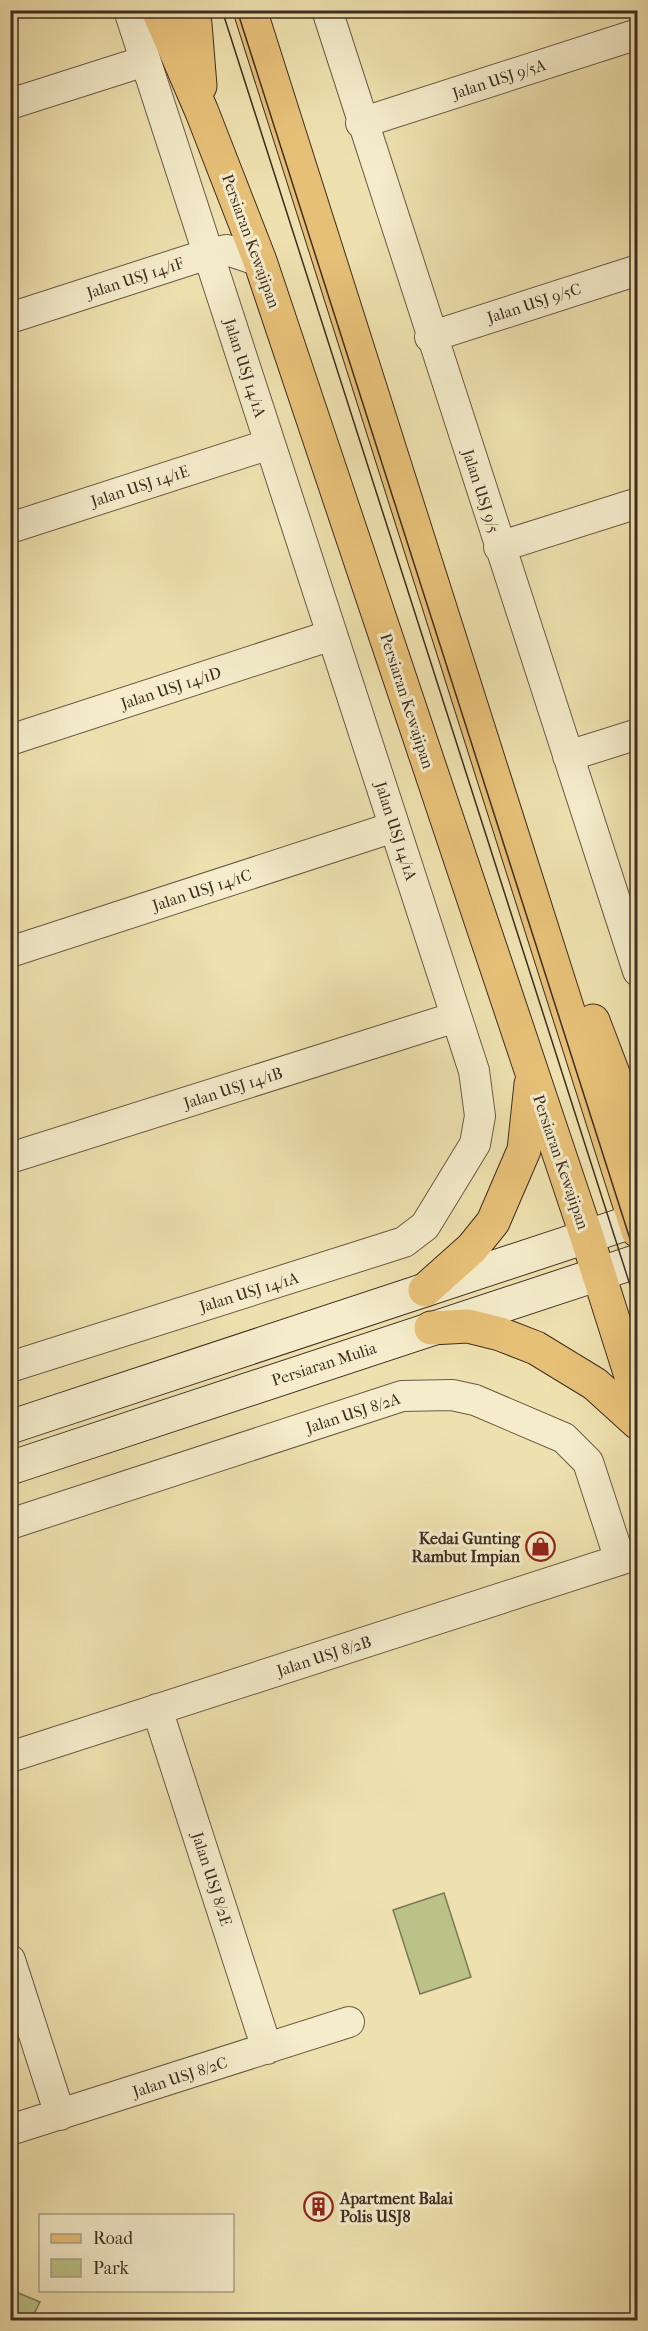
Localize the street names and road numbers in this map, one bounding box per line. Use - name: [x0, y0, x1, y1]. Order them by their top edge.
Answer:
- street label: Jalan USJ 9/5A: [448, 55, 549, 104]
- street label: Persiaran Kewajipan: [218, 171, 284, 311]
- street label: Jalan USJ 14/1F: [82, 253, 186, 303]
- street label: Jalan USJ 9/5C: [483, 279, 583, 328]
- street label: Jalan USJ 14/1A: [219, 314, 270, 420]
- street label: Jalan USJ 9/5: [458, 445, 503, 535]
- street label: Jalan USJ 14/1E: [87, 461, 192, 511]
- street label: Persiaran Kewajipan: [376, 631, 438, 772]
- street label: Jalan USJ 14/1D: [116, 663, 224, 714]
- street label: Jalan USJ 14/1A: [370, 777, 421, 883]
- street label: Jalan USJ 14/1C: [148, 865, 254, 916]
- street label: Jalan USJ 14/1B: [179, 1063, 285, 1114]
- street label: Persiaran Kewajipan: [529, 1092, 593, 1233]
- street label: Jalan USJ 14/1A: [195, 1268, 302, 1317]
- street label: Persiaran Mulia: [269, 1338, 379, 1390]
- street label: Jalan USJ 8/2A: [301, 1389, 403, 1438]
- street label: Jalan USJ 8/2B: [272, 1632, 374, 1681]
- street label: Jalan USJ 8/2E: [187, 1828, 236, 1929]
- street label: Jalan USJ 8/2C: [128, 2053, 230, 2102]

